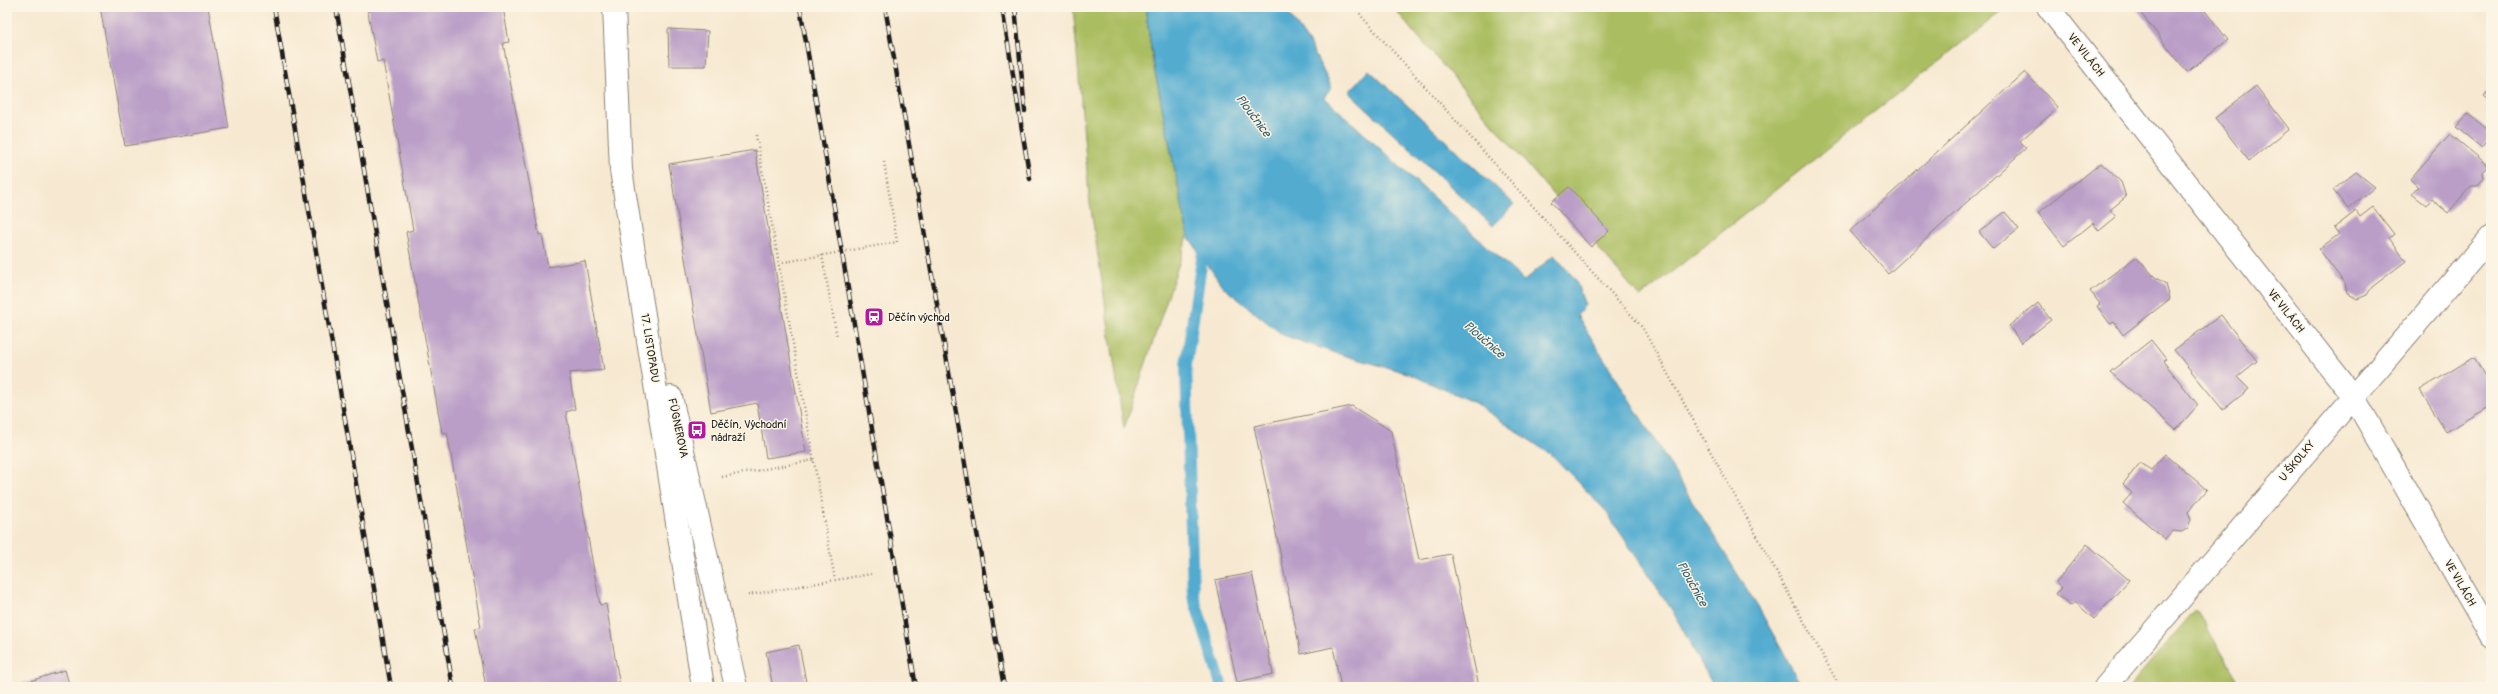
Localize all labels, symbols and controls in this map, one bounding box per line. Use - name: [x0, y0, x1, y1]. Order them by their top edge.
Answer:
- street label: VE VILÁCH: [2065, 31, 2107, 79]
- water label: Ploučnice: [1232, 92, 1274, 141]
- street label: VE VILÁCH: [2265, 287, 2307, 335]
- station icon: Děčín východ: [863, 306, 885, 328]
- place label: Děčín východ: [888, 311, 950, 324]
- street label: 17. LISTOPADU: [638, 312, 662, 384]
- water label: Ploučnice: [1461, 318, 1508, 362]
- street label: FÜGNEROVA: [665, 397, 691, 459]
- place label: Děčín, Východní nádraží: [711, 418, 787, 444]
- bus stop icon: Děčín, Východní nádraží: [686, 419, 708, 441]
- street label: U ŠKOLKY: [2276, 437, 2318, 484]
- street label: VE VILÁCH: [2441, 557, 2479, 609]
- water label: Ploučnice: [1674, 559, 1711, 610]

